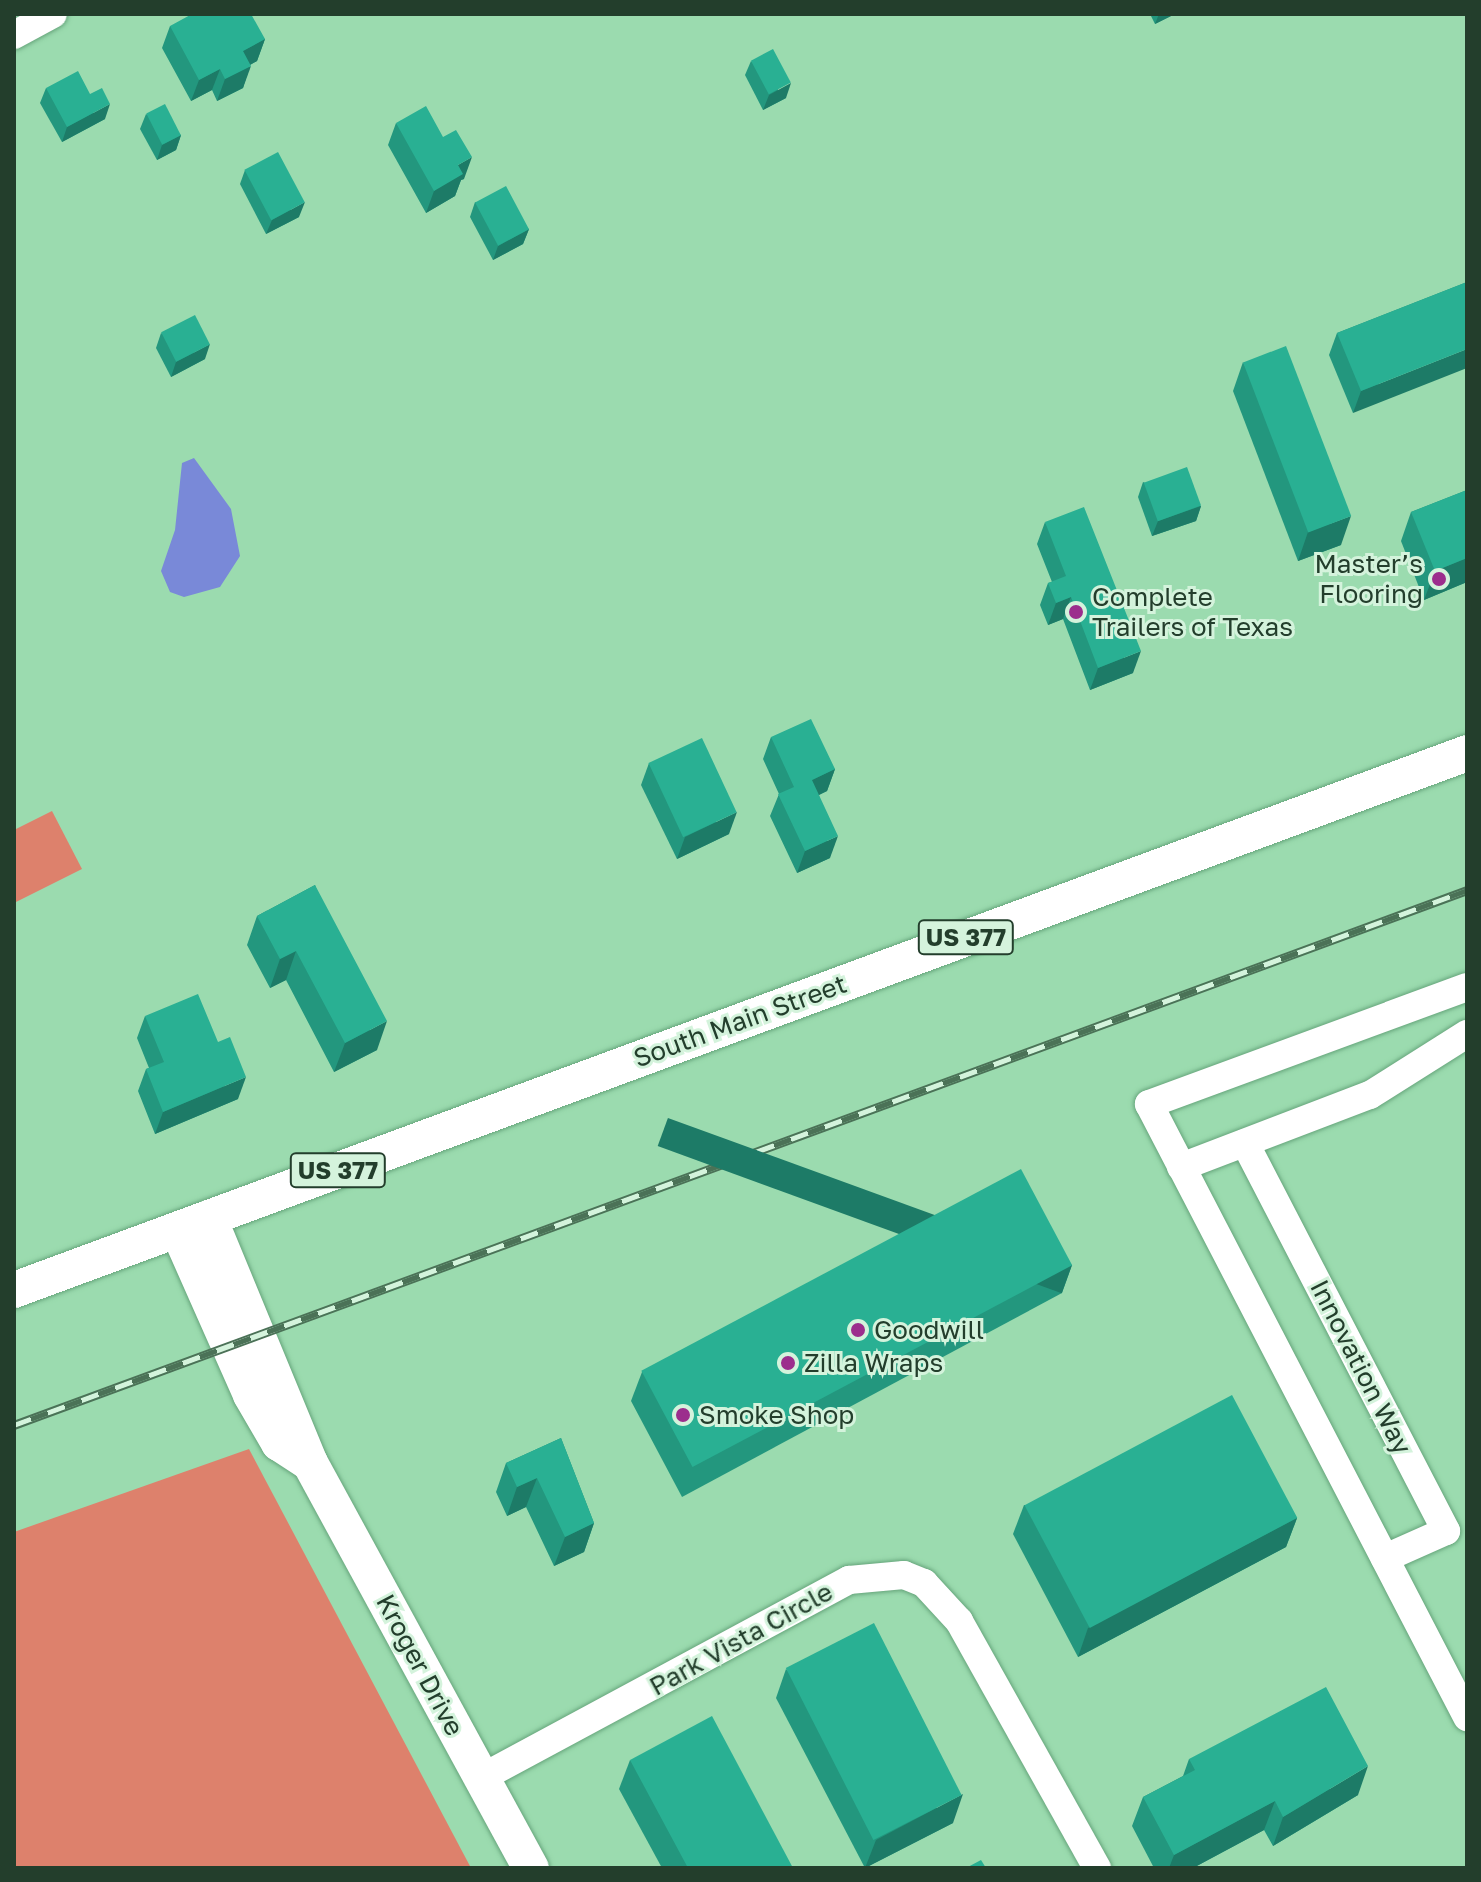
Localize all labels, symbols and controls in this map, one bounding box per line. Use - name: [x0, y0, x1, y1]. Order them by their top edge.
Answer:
- place label: Master’s Flooring: [1314, 548, 1423, 610]
- marker: Master’s Flooring: [1430, 570, 1448, 588]
- place label: Complete Trailers of Texas: [1092, 581, 1293, 642]
- marker: Complete Trailers of Texas: [1067, 603, 1085, 621]
- road number: US 377: [916, 917, 1016, 957]
- street label: South Main Street: [629, 968, 851, 1074]
- road number: US 377: [288, 1150, 388, 1190]
- street label: Innovation Way: [1304, 1275, 1418, 1459]
- place label: Goodwill: [874, 1314, 984, 1346]
- marker: Goodwill: [849, 1321, 867, 1339]
- place label: Zilla Wraps: [804, 1347, 943, 1379]
- marker: Zilla Wraps: [779, 1354, 797, 1372]
- place label: Smoke Shop: [699, 1399, 854, 1431]
- marker: Smoke Shop: [674, 1406, 692, 1424]
- street label: Park Vista Circle: [644, 1576, 838, 1702]
- street label: Kroger Drive: [370, 1589, 470, 1741]

